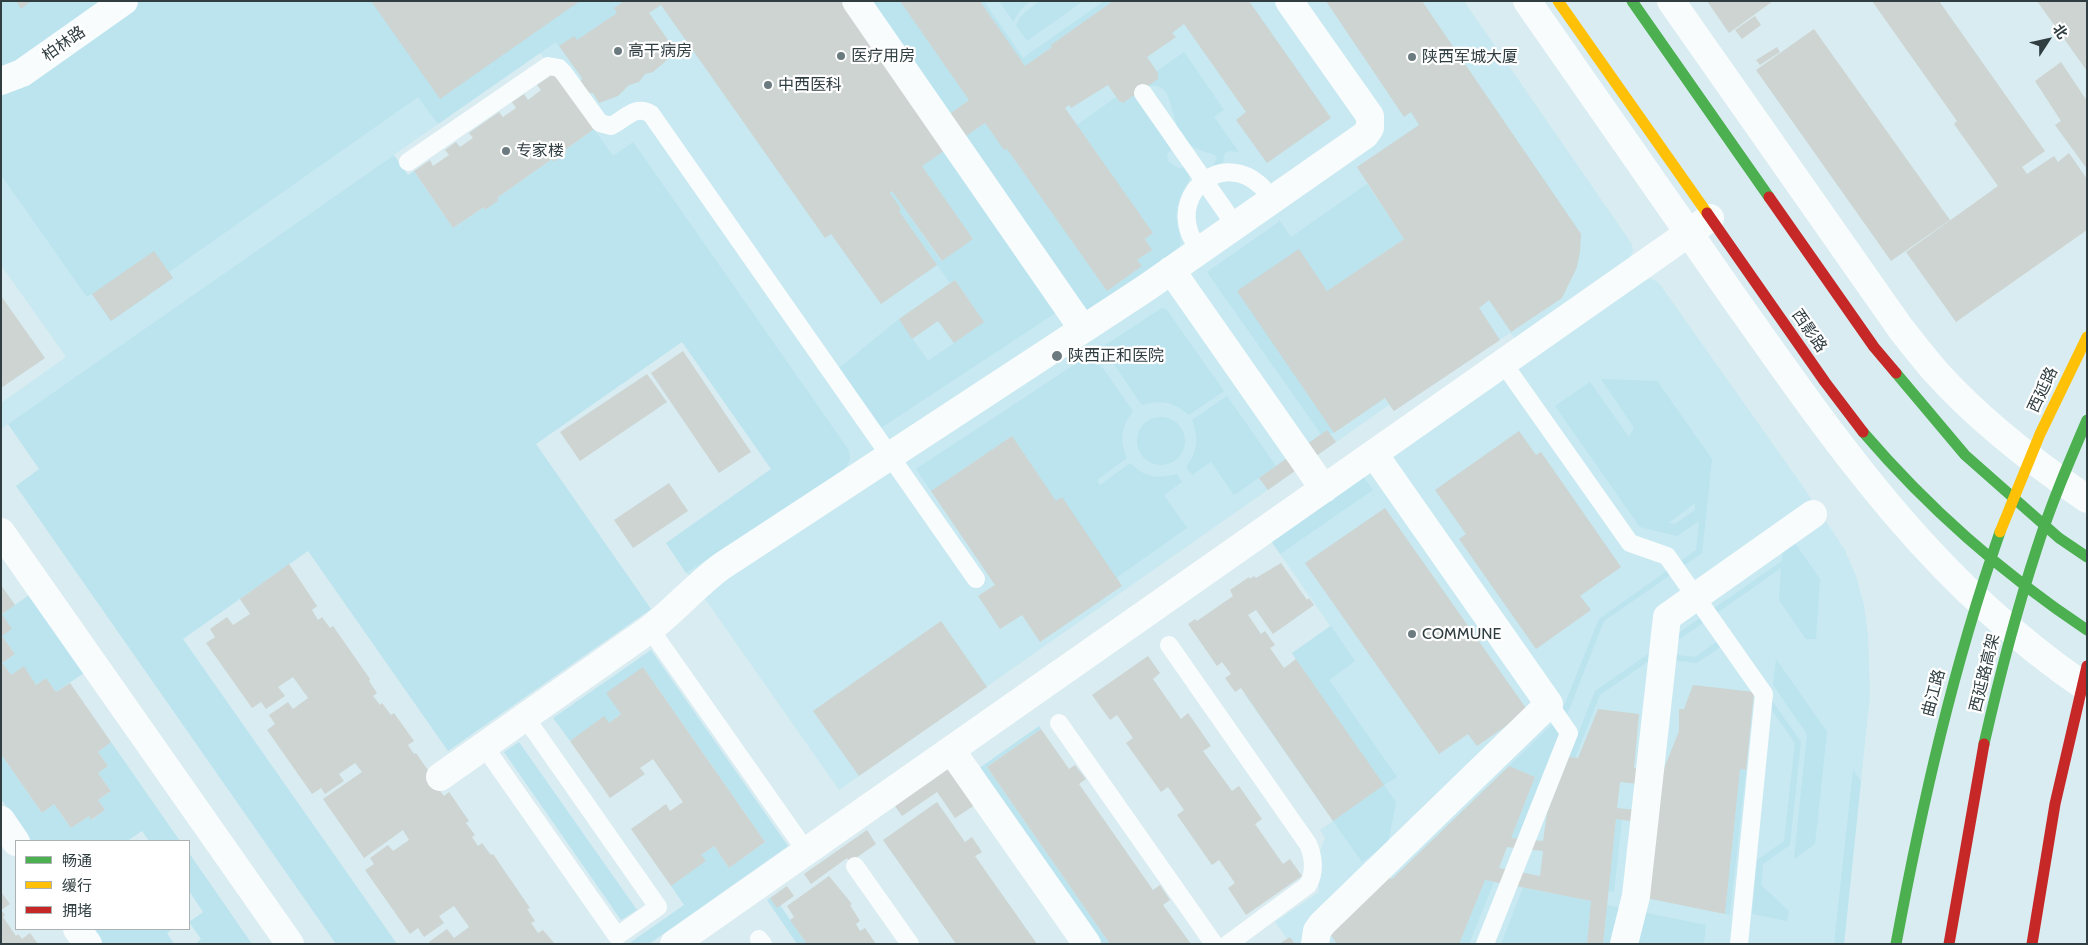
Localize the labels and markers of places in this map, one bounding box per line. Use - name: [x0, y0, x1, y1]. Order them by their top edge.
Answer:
- place label: 高干病房: [628, 41, 692, 61]
- marker: 高干病房: [612, 45, 624, 57]
- place label: 医疗用房: [851, 46, 915, 66]
- place label: 陕西军城大厦: [1422, 47, 1518, 67]
- marker: 医疗用房: [835, 50, 847, 62]
- marker: 陕西军城大厦: [1406, 51, 1418, 63]
- place label: 中西医科: [778, 75, 842, 95]
- marker: 中西医科: [762, 79, 774, 91]
- place label: 专家楼: [516, 141, 564, 161]
- marker: 专家楼: [500, 145, 512, 157]
- place label: 陕西正和医院: [1068, 346, 1164, 366]
- marker: 陕西正和医院: [1050, 349, 1064, 363]
- place label: COMMUNE: [1422, 624, 1501, 644]
- marker: COMMUNE: [1406, 628, 1418, 640]

